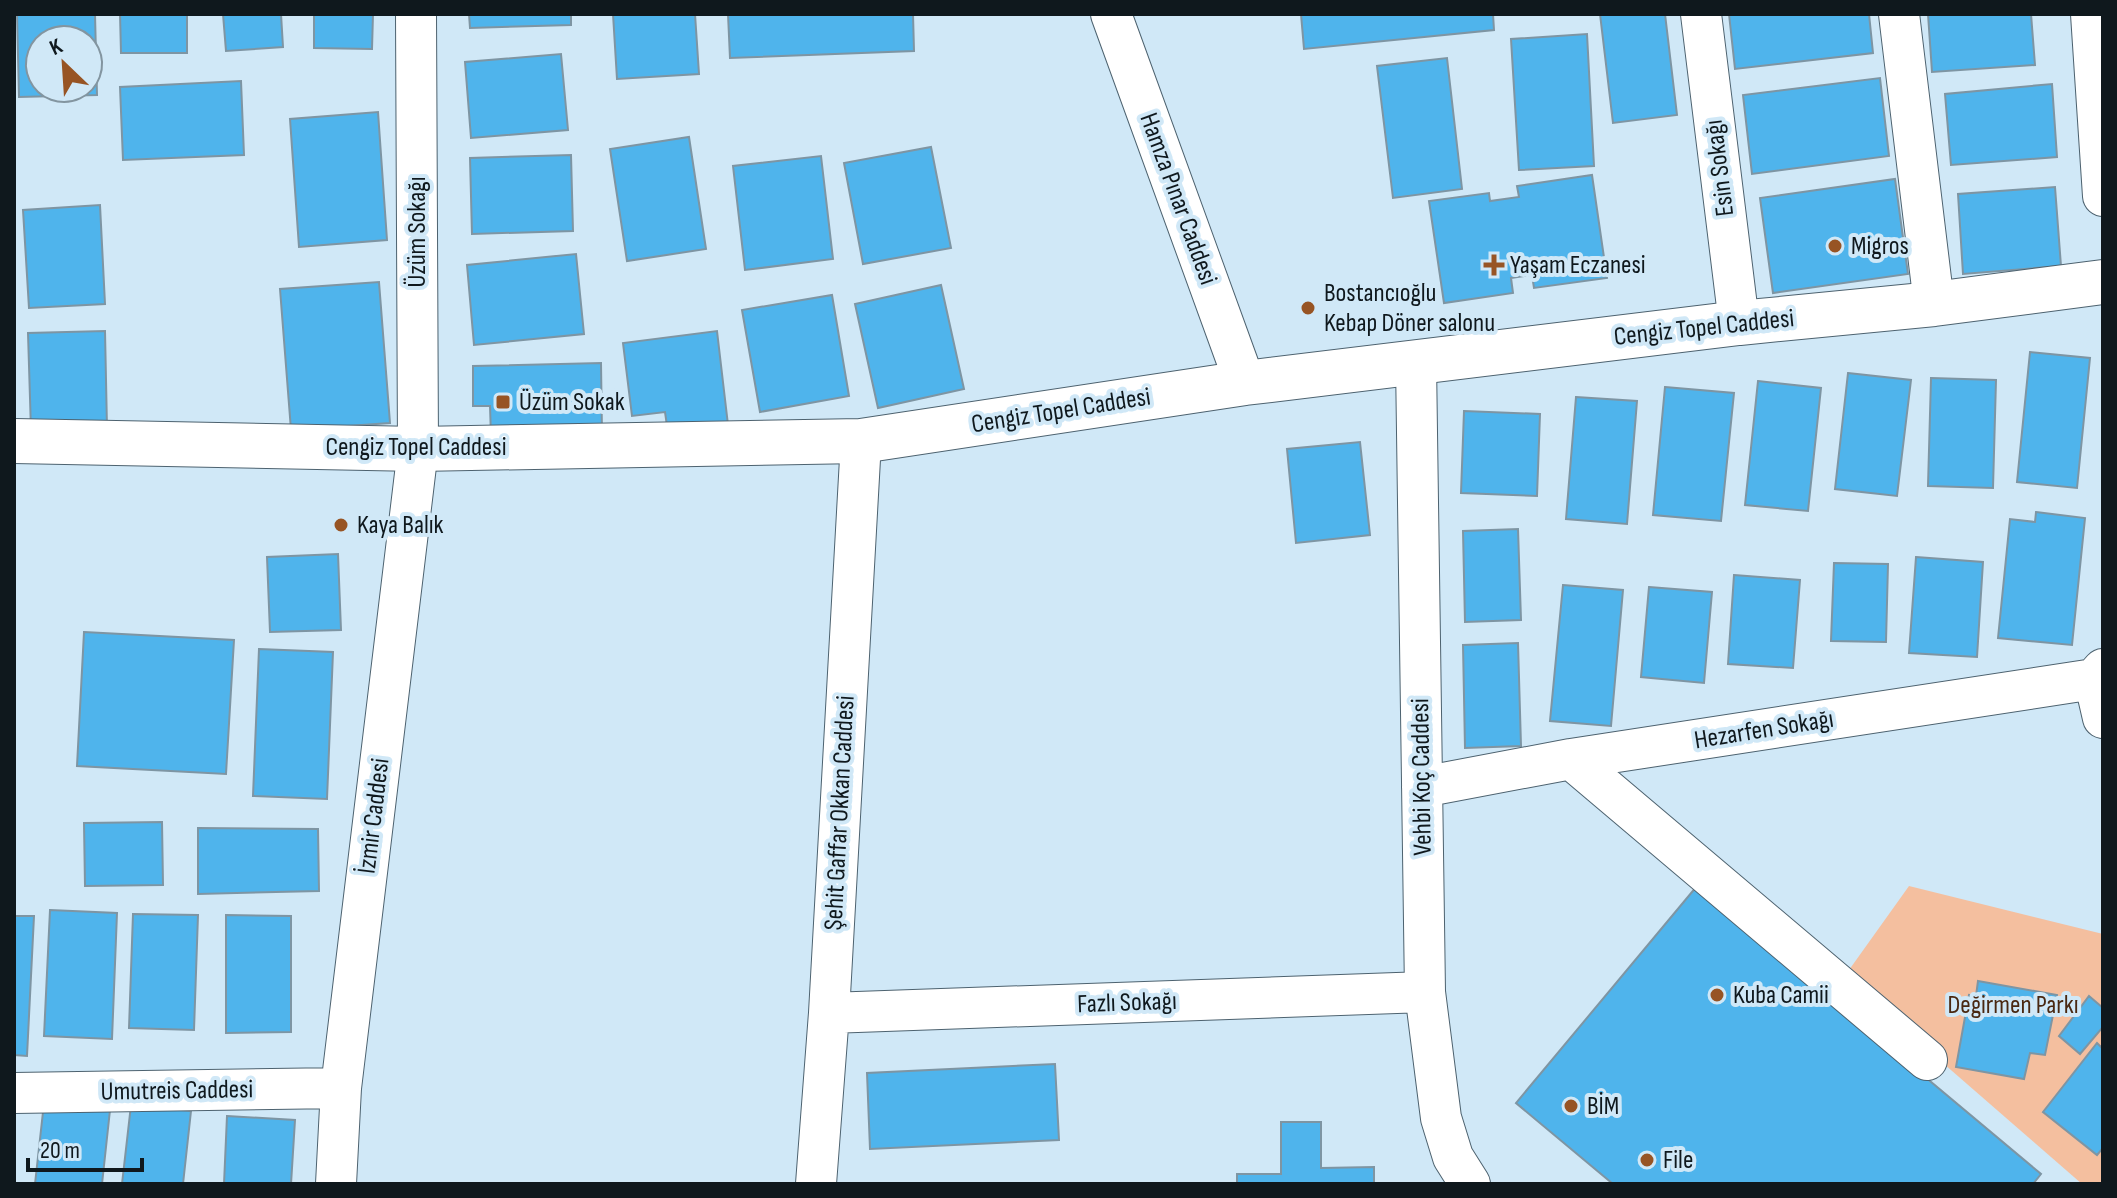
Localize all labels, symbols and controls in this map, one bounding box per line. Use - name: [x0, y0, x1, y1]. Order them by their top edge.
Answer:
- north arrow: [24, 24, 104, 104]
- text: K: [46, 33, 67, 62]
- street label: Hamza Pınar Caddesi: [1133, 109, 1223, 289]
- street label: Esin Sokağı: [1699, 118, 1741, 218]
- street label: Üzüm Sokağı: [402, 177, 433, 287]
- place label: Migros: [1851, 231, 1909, 262]
- marker: Migros: [1826, 237, 1844, 255]
- place label: Yaşam Eczanesi: [1510, 250, 1646, 281]
- marker: Yaşam Eczanesi: [1485, 256, 1503, 274]
- place label: Bostancıoğlu Kebap Döner salonu: [1324, 278, 1495, 339]
- marker: Bostancıoğlu Kebap Döner salonu: [1299, 299, 1317, 317]
- street label: Cengiz Topel Caddesi: [1612, 303, 1796, 353]
- street label: Cengiz Topel Caddesi: [969, 382, 1153, 440]
- place label: Üzüm Sokak: [519, 387, 625, 418]
- marker: Üzüm Sokak: [494, 393, 512, 411]
- street label: Cengiz Topel Caddesi: [326, 432, 506, 463]
- place label: Kaya Balık: [357, 510, 444, 541]
- marker: Kaya Balık: [332, 516, 350, 534]
- street label: Şehit Gaffar Okkan Caddesi: [818, 695, 862, 931]
- street label: Vehbi Koç Caddesi: [1405, 698, 1439, 856]
- street label: Hezarfen Sokağı: [1692, 704, 1836, 756]
- street label: İzmir Caddesi: [352, 756, 396, 876]
- place label: Kuba Camii: [1733, 980, 1829, 1011]
- street label: Fazlı Sokağı: [1077, 986, 1177, 1020]
- marker: Kuba Camii: [1708, 986, 1726, 1004]
- park label: Değirmen Parkı: [1947, 990, 2079, 1021]
- street label: Umutreis Caddesi: [100, 1074, 254, 1108]
- place label: BİM: [1587, 1091, 1619, 1122]
- marker: BİM: [1562, 1097, 1580, 1115]
- scale bar: [28, 1122, 142, 1172]
- text: 20 m: [40, 1136, 80, 1165]
- place label: File: [1663, 1145, 1693, 1176]
- marker: File: [1638, 1151, 1656, 1169]

